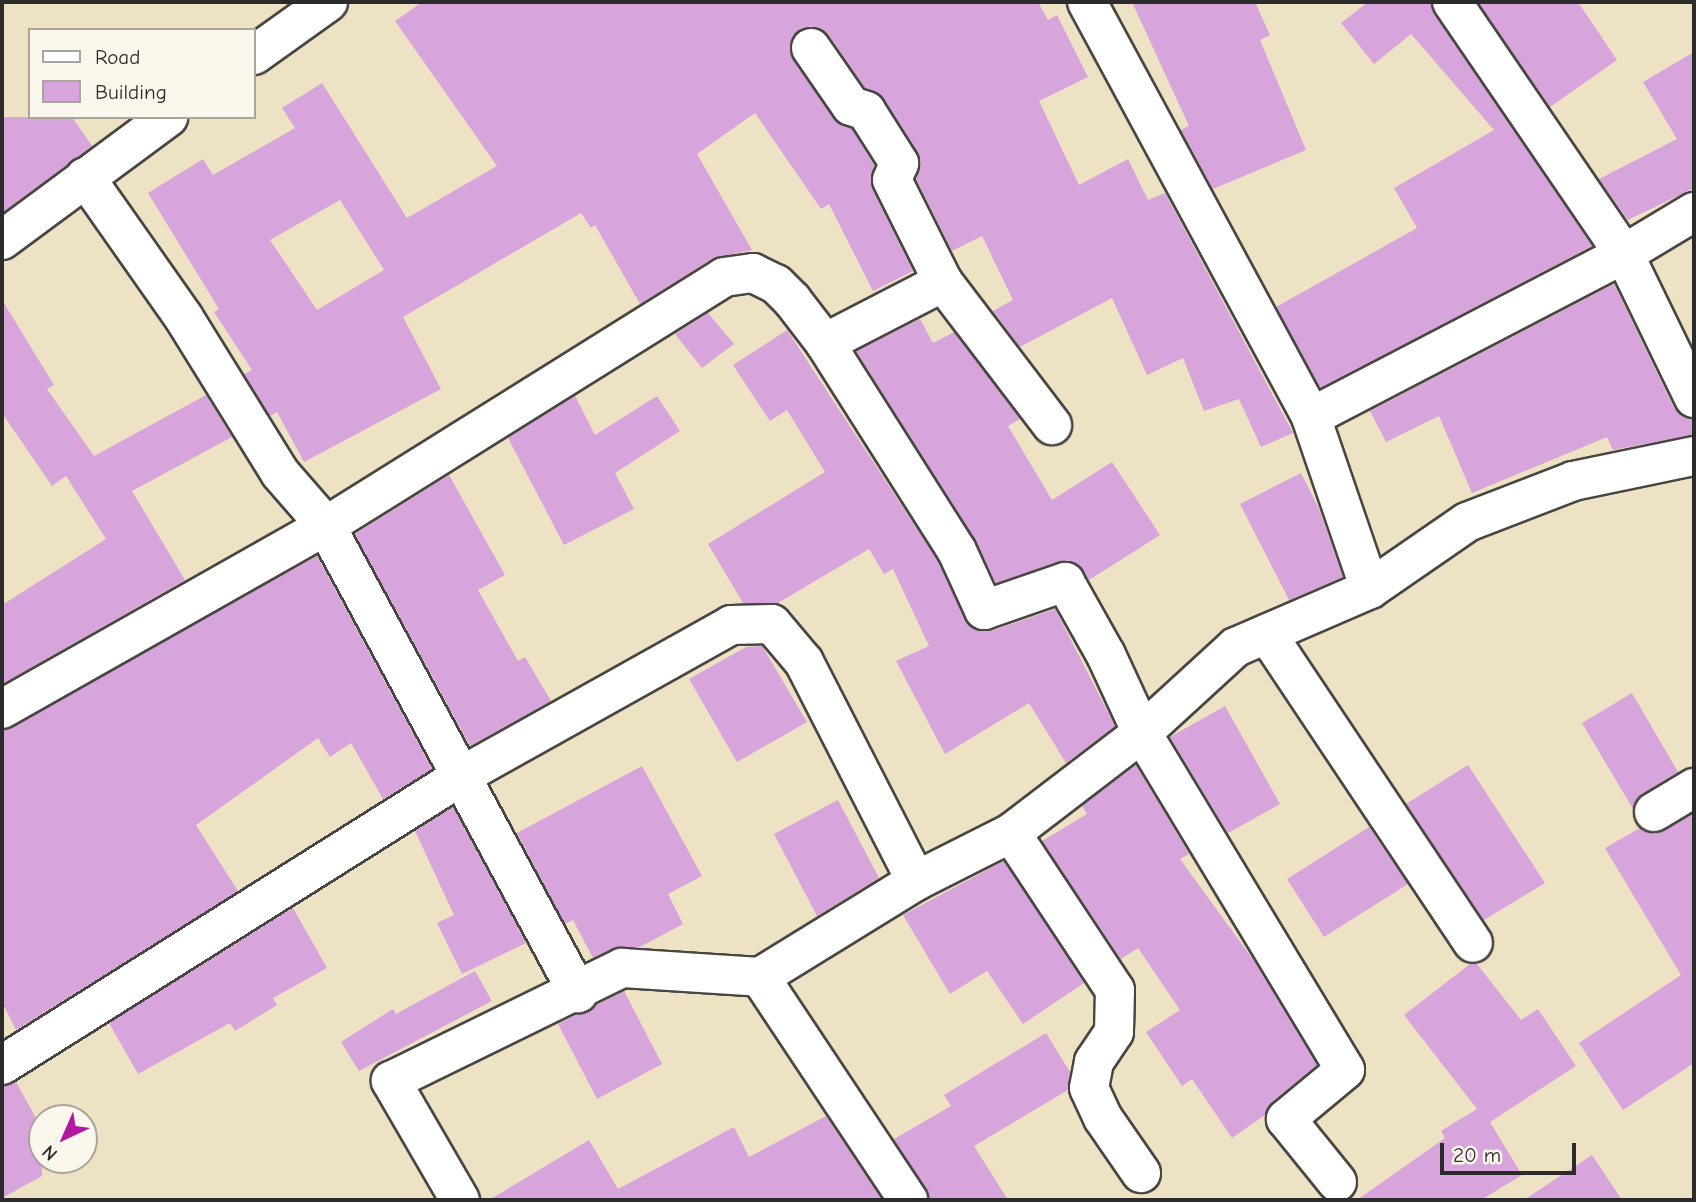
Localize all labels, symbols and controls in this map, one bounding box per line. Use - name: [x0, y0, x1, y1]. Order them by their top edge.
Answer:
- legend: [28, 28, 256, 119]
- text: Road: [95, 45, 140, 69]
- text: Building: [95, 80, 167, 104]
- north arrow: [28, 1104, 98, 1174]
- scale bar: [1444, 1128, 1580, 1172]
- text: N: [38, 1140, 62, 1165]
- text: 20 m: [1453, 1143, 1501, 1167]

